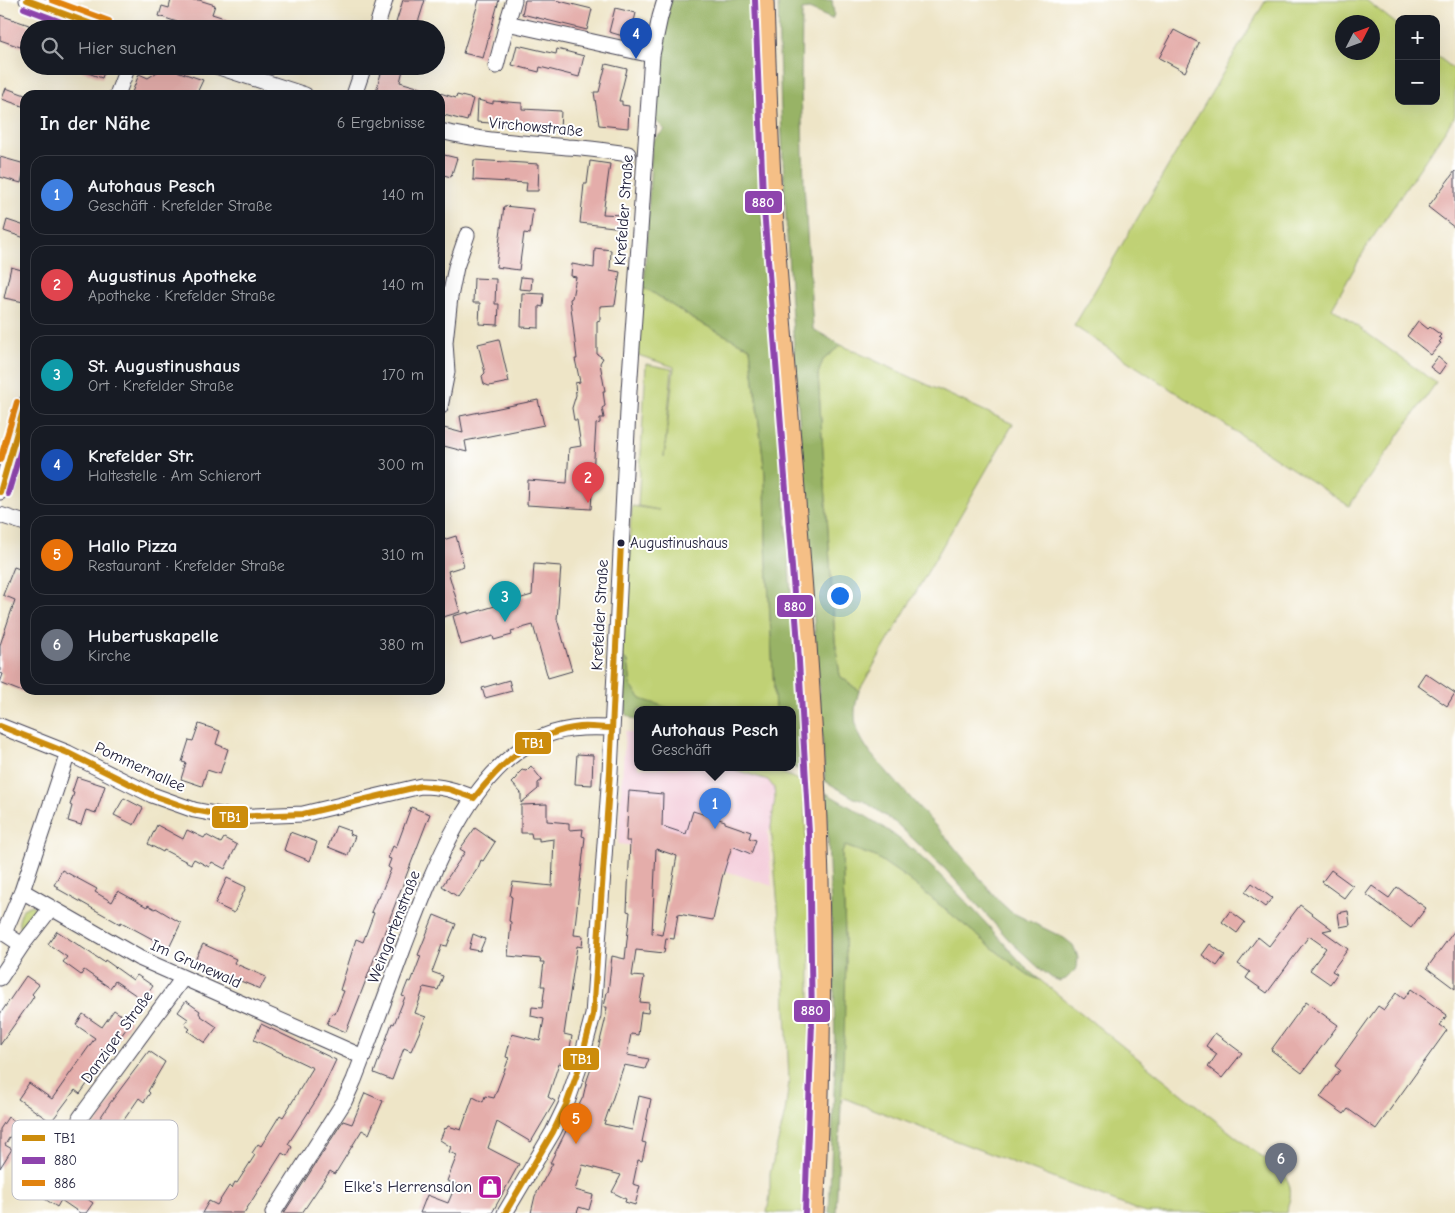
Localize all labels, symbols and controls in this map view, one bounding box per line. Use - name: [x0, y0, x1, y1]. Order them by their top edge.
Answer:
- north arrow: [1335, 15, 1380, 60]
- map controls: [1395, 15, 1440, 105]
- button: +: [1395, 15, 1440, 60]
- pin: 4: [620, 18, 652, 59]
- search box: [20, 20, 445, 75]
- icon: search: [38, 34, 66, 62]
- text: Hier suchen: [78, 37, 176, 59]
- button: −: [1395, 60, 1440, 105]
- text: In der Nähe: [40, 111, 150, 135]
- text: 6 Ergebnisse: [337, 114, 425, 132]
- street label: Virchowstraße: [488, 114, 584, 140]
- street label: Krefelder Straße: [611, 154, 637, 266]
- text: Autohaus Pesch: [88, 175, 215, 197]
- text: 1: [54, 186, 60, 204]
- text: 140 m: [382, 186, 424, 204]
- line badge: 880: [744, 190, 783, 214]
- text: 880: [752, 194, 774, 211]
- text: Geschäft · Krefelder Straße: [88, 197, 272, 215]
- text: Augustinus Apotheke: [88, 265, 257, 287]
- text: 2: [53, 276, 61, 294]
- text: 140 m: [382, 276, 424, 294]
- text: Apotheke · Krefelder Straße: [88, 287, 275, 305]
- text: St. Augustinushaus: [88, 355, 240, 377]
- text: 3: [53, 366, 61, 384]
- text: 170 m: [382, 366, 424, 384]
- text: Ort · Krefelder Straße: [88, 377, 234, 395]
- text: Krefelder Str.: [88, 445, 194, 467]
- text: 4: [53, 456, 61, 474]
- text: 300 m: [378, 456, 424, 474]
- pin: 2: [572, 462, 604, 503]
- text: Haltestelle · Am Schierort: [88, 467, 261, 485]
- place label: Augustinushaus: [630, 534, 728, 552]
- text: Hallo Pizza: [88, 535, 178, 557]
- marker: Augustinushaus: [616, 538, 626, 548]
- text: 5: [53, 546, 61, 564]
- text: 310 m: [381, 546, 424, 564]
- text: Restaurant · Krefelder Straße: [88, 557, 285, 575]
- street label: Krefelder Straße: [588, 559, 612, 671]
- pin: 3: [489, 581, 521, 622]
- your location: [827, 583, 853, 609]
- line badge: 880: [776, 594, 814, 618]
- text: 880: [784, 598, 806, 615]
- text: Hubertuskapelle: [88, 625, 219, 647]
- text: 6: [53, 636, 61, 654]
- text: 380 m: [379, 636, 424, 654]
- text: Kirche: [88, 647, 131, 665]
- popup: [634, 706, 796, 771]
- text: Autohaus Pesch: [651, 719, 779, 741]
- line badge: TB1: [514, 731, 552, 755]
- text: TB1: [522, 735, 544, 752]
- street label: Pommernallee: [92, 738, 188, 796]
- text: Geschäft: [651, 741, 711, 759]
- pin: 1: [699, 788, 731, 829]
- line badge: TB1: [211, 805, 249, 829]
- text: TB1: [219, 809, 241, 826]
- street label: Weingartenstraße: [364, 868, 424, 986]
- street label: Im Grunewald: [148, 936, 244, 992]
- street label: Danziger Straße: [77, 987, 157, 1087]
- line badge: 880: [793, 999, 831, 1023]
- text: 880: [801, 1002, 823, 1019]
- line badge: TB1: [562, 1047, 600, 1071]
- text: TB1: [570, 1051, 592, 1068]
- pin: 5: [560, 1103, 592, 1144]
- legend: [12, 1120, 178, 1200]
- text: TB1: [54, 1130, 76, 1147]
- pin: 6: [1265, 1143, 1297, 1184]
- text: 880: [54, 1152, 77, 1169]
- shop icon: Elke's Herrensalon: [477, 1174, 503, 1200]
- text: 886: [54, 1175, 76, 1192]
- place label: Elke's Herrensalon: [344, 1178, 472, 1196]

